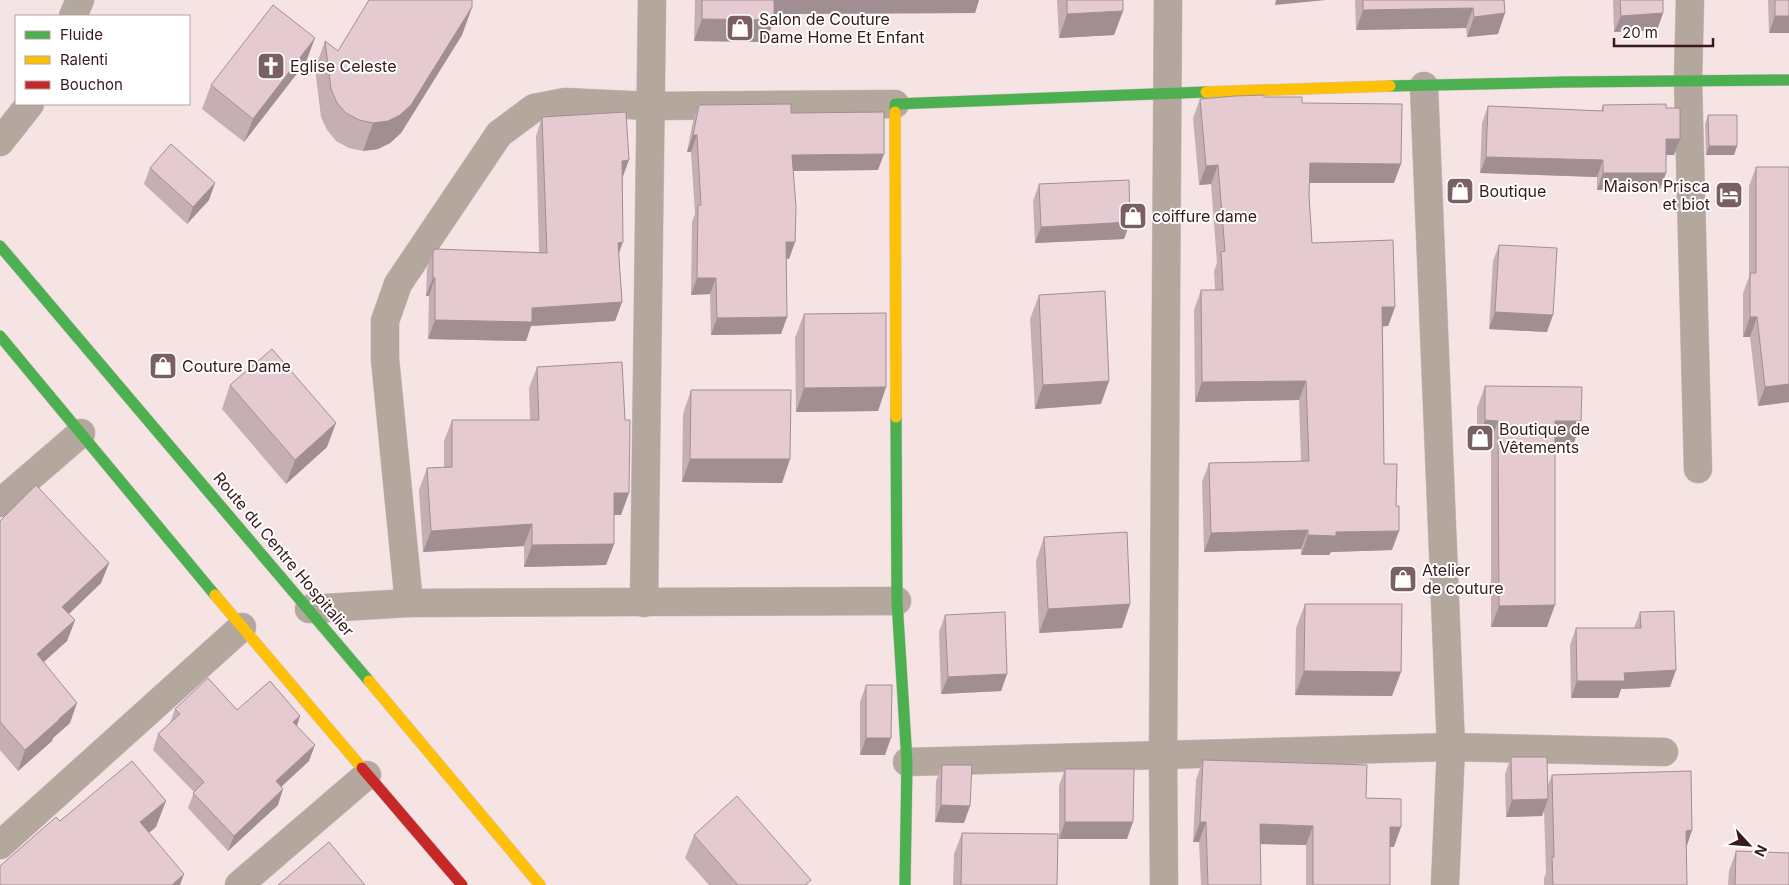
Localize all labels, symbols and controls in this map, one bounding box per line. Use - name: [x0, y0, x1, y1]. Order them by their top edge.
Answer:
- place label: Salon de Couture Dame Home Et Enfant: [759, 9, 924, 47]
- shop icon: Salon de Couture Dame Home Et Enfant: [725, 13, 755, 43]
- legend: [15, 15, 190, 105]
- scale bar: [1614, 15, 1713, 47]
- text: 20 m: [1622, 23, 1658, 42]
- text: Fluide: [60, 25, 103, 44]
- text: Ralenti: [60, 50, 108, 69]
- church icon: Eglise Celeste: [256, 51, 286, 81]
- place label: Eglise Celeste: [290, 56, 397, 76]
- text: Bouchon: [60, 75, 123, 94]
- shop icon: Boutique: [1445, 176, 1475, 206]
- place label: Maison Prisca et biot: [1604, 176, 1710, 214]
- hotel icon: Maison Prisca et biot: [1714, 180, 1744, 210]
- place label: Boutique: [1479, 181, 1546, 201]
- shop icon: coiffure dame: [1118, 201, 1148, 231]
- place label: coiffure dame: [1152, 206, 1257, 226]
- shop icon: Couture Dame: [148, 351, 178, 381]
- place label: Couture Dame: [182, 356, 291, 376]
- place label: Boutique de Vêtements: [1499, 419, 1590, 457]
- shop icon: Boutique de Vêtements: [1465, 423, 1495, 453]
- street label: Route du Centre Hospitalier: [209, 468, 359, 640]
- place label: Atelier de couture: [1422, 560, 1504, 598]
- shop icon: Atelier de couture: [1388, 564, 1418, 594]
- north arrow: [1724, 820, 1774, 870]
- text: N: [1751, 842, 1771, 859]

